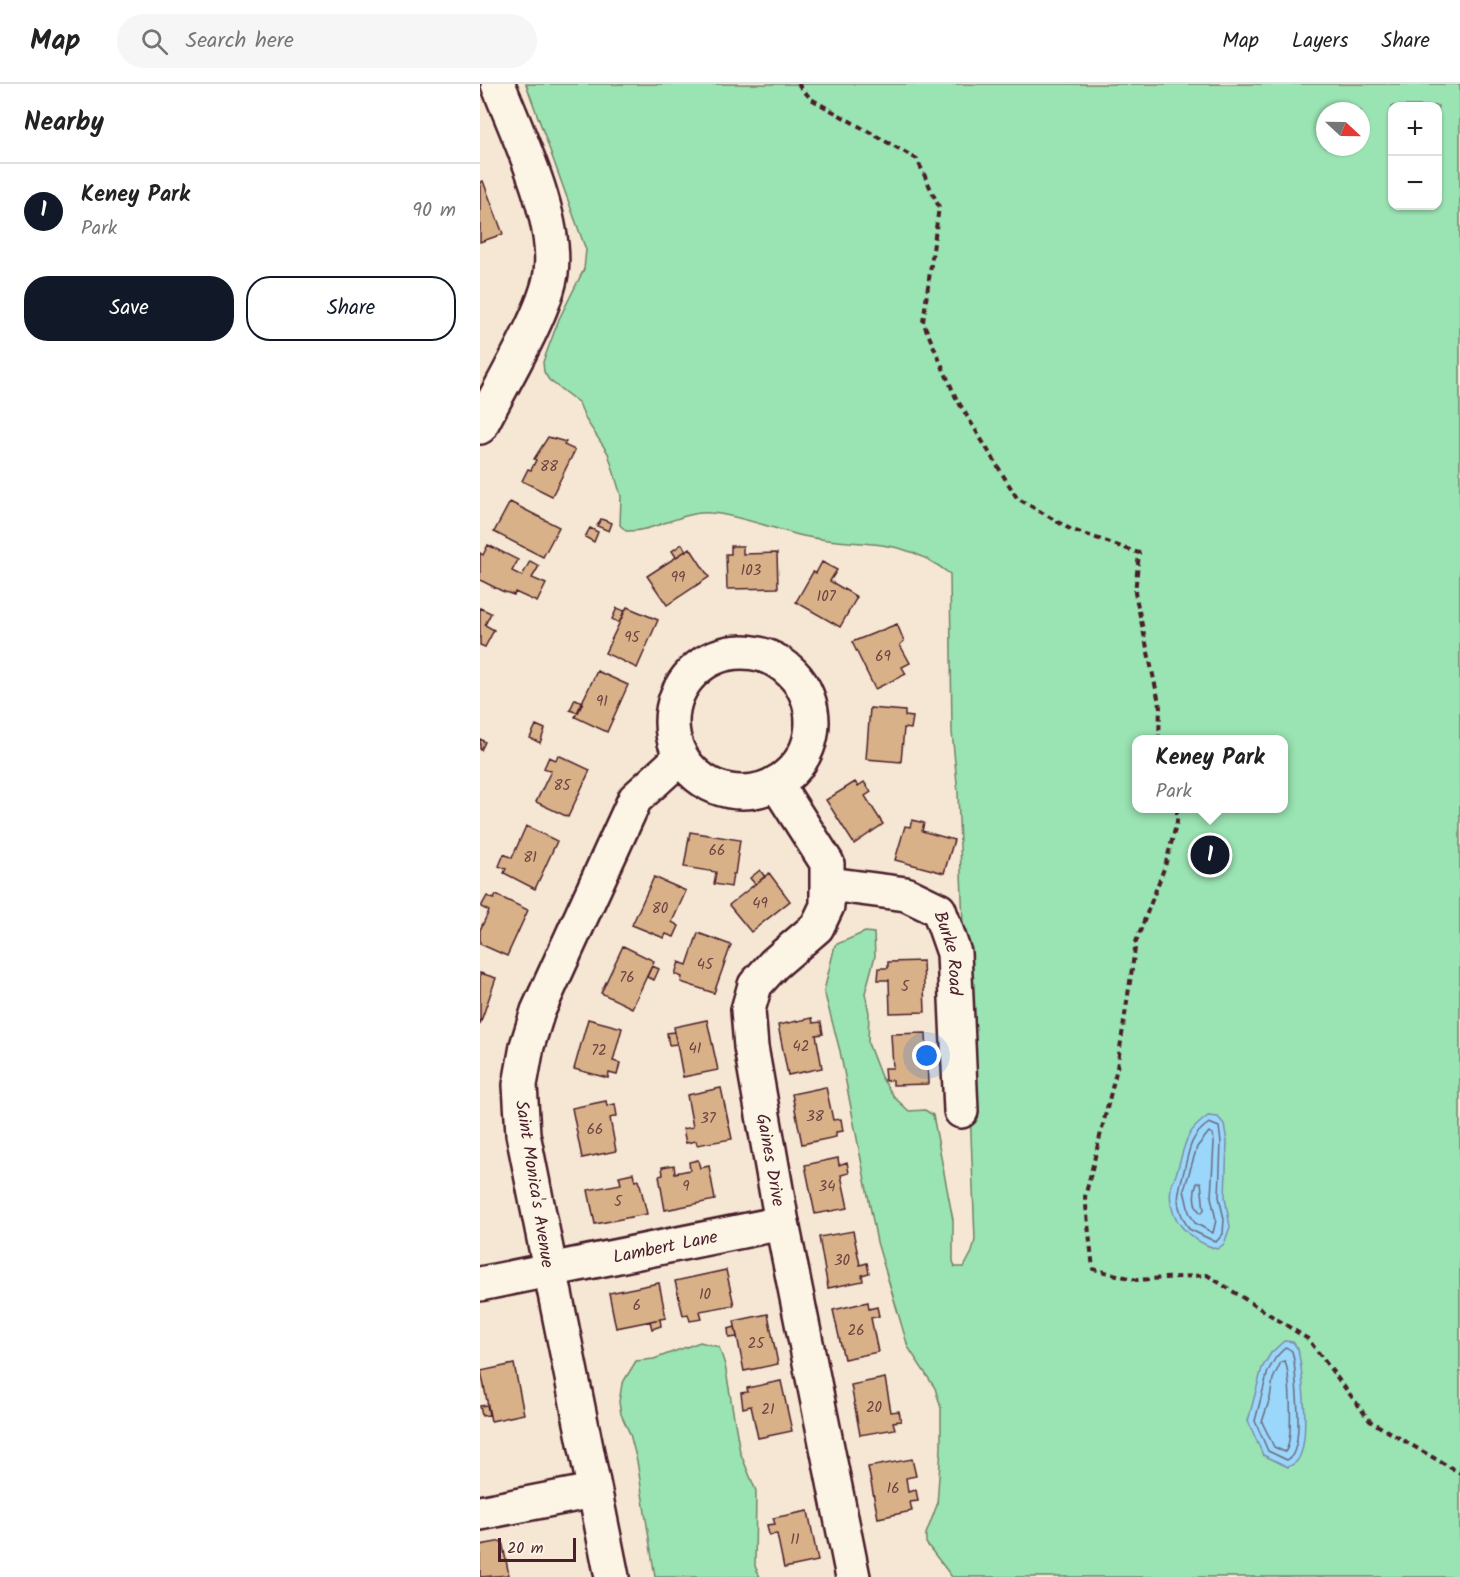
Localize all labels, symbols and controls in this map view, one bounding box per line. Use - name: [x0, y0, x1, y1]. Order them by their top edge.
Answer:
- search box: [117, 14, 537, 68]
- text: Map: [30, 19, 81, 64]
- text: Search here: [186, 24, 294, 59]
- icon: search: [138, 25, 171, 58]
- text: Map: [1222, 25, 1259, 58]
- text: Layers: [1292, 25, 1348, 58]
- text: Share: [1381, 25, 1430, 58]
- text: Nearby: [24, 102, 104, 144]
- north arrow: [1316, 102, 1370, 156]
- map controls: [1388, 102, 1442, 210]
- button: +: [1388, 102, 1442, 156]
- button: −: [1388, 156, 1442, 210]
- text: Keney Park: [81, 178, 190, 213]
- text: 1: [40, 195, 47, 227]
- text: 90 m: [412, 195, 456, 227]
- text: Park: [81, 213, 117, 245]
- button: Save: [24, 276, 234, 341]
- button: Share: [246, 276, 456, 341]
- house number: 88: [540, 455, 559, 479]
- house number: 103: [741, 559, 762, 583]
- house number: 99: [671, 566, 686, 590]
- house number: 107: [816, 585, 837, 609]
- house number: 95: [624, 626, 641, 650]
- house number: 69: [875, 645, 892, 669]
- house number: 91: [596, 690, 608, 714]
- popup: [1132, 735, 1288, 813]
- text: Keney Park: [1156, 741, 1264, 776]
- house number: 85: [553, 774, 571, 798]
- text: Park: [1156, 776, 1192, 808]
- pin: 1: [1190, 832, 1230, 878]
- house number: 66: [709, 839, 725, 863]
- house number: 81: [523, 846, 537, 870]
- house number: 49: [752, 892, 768, 916]
- house number: 80: [652, 897, 669, 921]
- street label: Burke Road: [924, 907, 969, 997]
- house number: 45: [697, 953, 714, 977]
- house number: 76: [619, 966, 635, 990]
- house number: 5: [901, 975, 910, 999]
- house number: 42: [793, 1035, 809, 1059]
- house number: 41: [689, 1037, 702, 1061]
- house number: 72: [591, 1039, 607, 1063]
- your location: [912, 1041, 941, 1070]
- street label: Saint Monica's Avenue: [506, 1098, 561, 1270]
- house number: 38: [806, 1105, 825, 1129]
- house number: 37: [700, 1107, 717, 1131]
- street label: Gaines Drive: [747, 1111, 792, 1209]
- house number: 66: [587, 1118, 603, 1142]
- house number: 9: [682, 1175, 690, 1199]
- house number: 34: [819, 1175, 835, 1199]
- house number: 5: [614, 1190, 623, 1214]
- street label: Lambert Lane: [611, 1223, 721, 1273]
- house number: 30: [834, 1249, 851, 1273]
- house number: 10: [699, 1283, 712, 1307]
- house number: 6: [633, 1294, 641, 1318]
- house number: 26: [847, 1319, 865, 1343]
- house number: 25: [748, 1332, 765, 1356]
- house number: 20: [866, 1396, 883, 1420]
- house number: 21: [761, 1398, 775, 1422]
- house number: 16: [886, 1477, 900, 1501]
- house number: 11: [790, 1528, 800, 1552]
- scale bar: [498, 1535, 576, 1562]
- text: 20 m: [507, 1536, 543, 1561]

